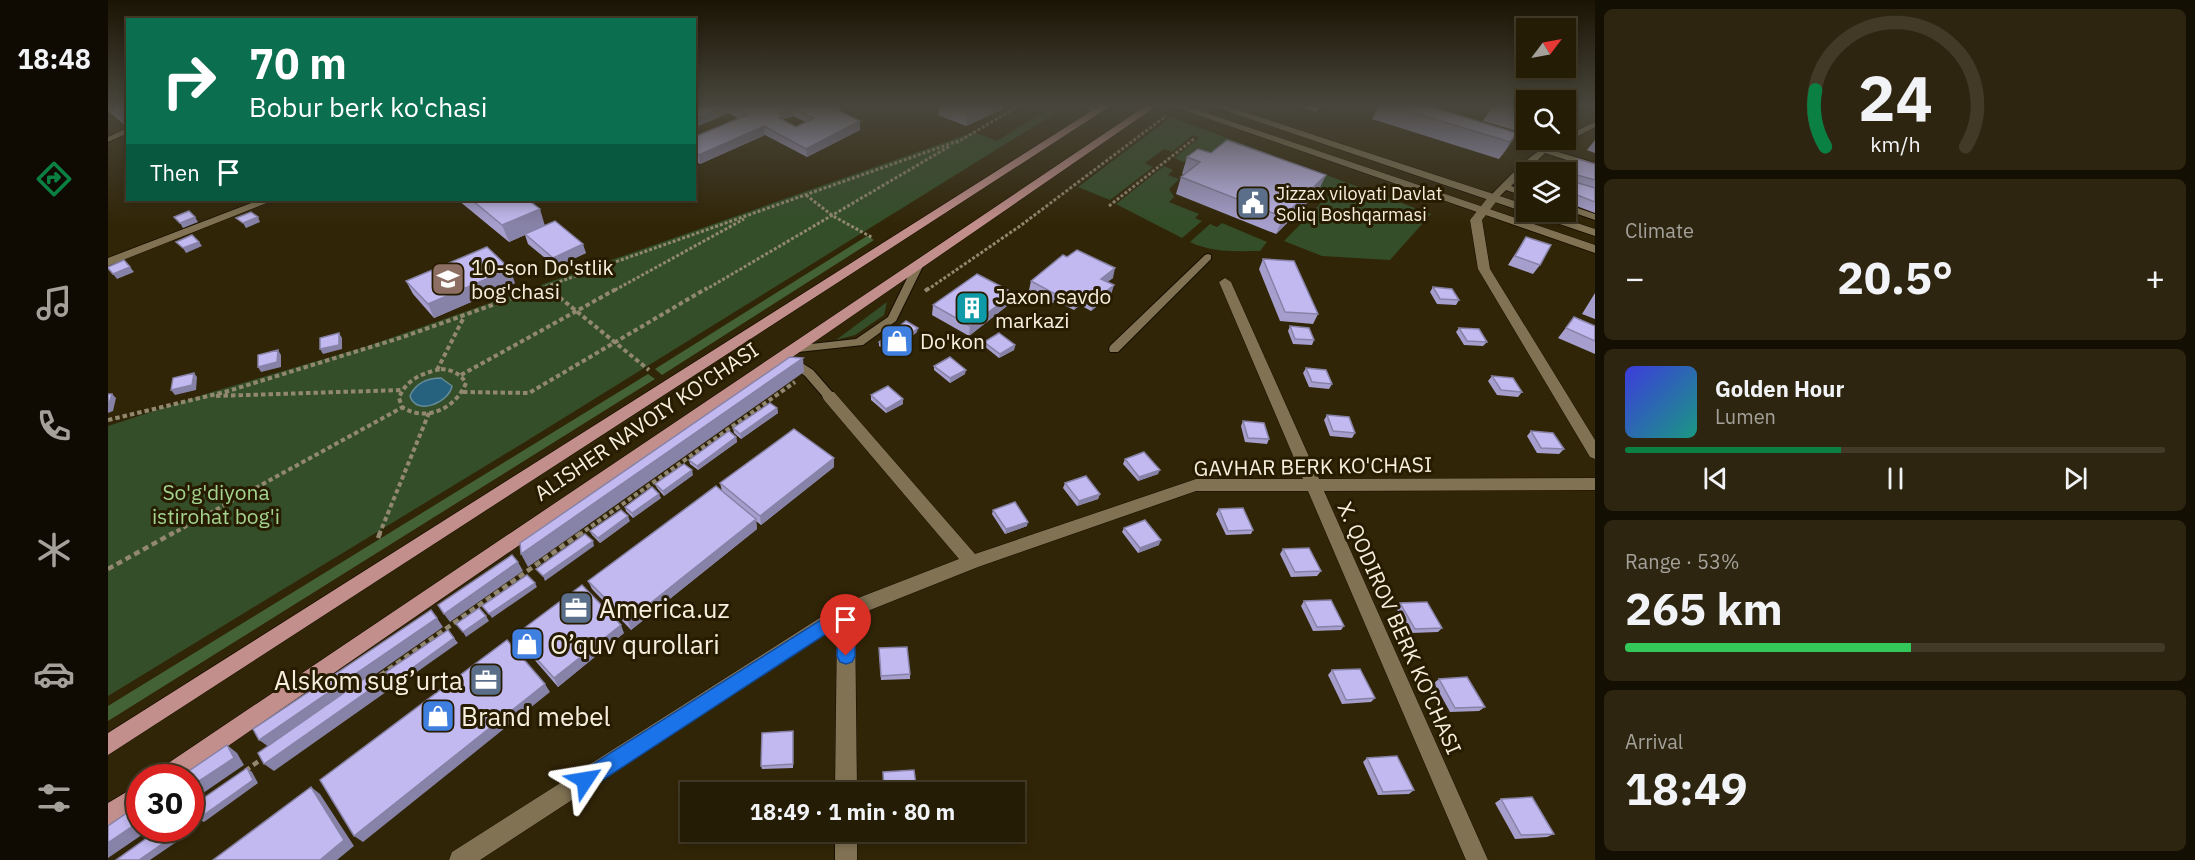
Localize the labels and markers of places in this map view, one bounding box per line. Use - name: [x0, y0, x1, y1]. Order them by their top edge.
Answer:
- place label: Jizzax viloyati Davlat Soliq Boshqarmasi: [1276, 182, 1442, 226]
- public building icon: Jizzax viloyati Davlat Soliq Boshqarmasi: [1235, 185, 1271, 221]
- place label: 10-son Do'stlik bog'chasi: [471, 253, 613, 305]
- school or university icon: 10-son Do'stlik bog'chasi: [430, 261, 466, 297]
- place label: Jaxon savdo markazi: [995, 282, 1111, 334]
- building icon: Jaxon savdo markazi: [954, 290, 990, 326]
- shop icon: Do'kon: [879, 323, 915, 359]
- place label: Do'kon: [920, 327, 985, 355]
- office icon: America.uz: [558, 590, 594, 626]
- place label: America.uz: [599, 591, 730, 625]
- pin: [820, 594, 871, 656]
- shop icon: O’quv qurollari: [509, 626, 545, 662]
- place label: O’quv qurollari: [550, 627, 720, 661]
- office icon: Alskom sug’urta: [468, 662, 504, 698]
- place label: Alskom sug’urta: [274, 663, 463, 697]
- shop icon: Brand mebel: [420, 698, 456, 734]
- place label: Brand mebel: [461, 699, 611, 733]

